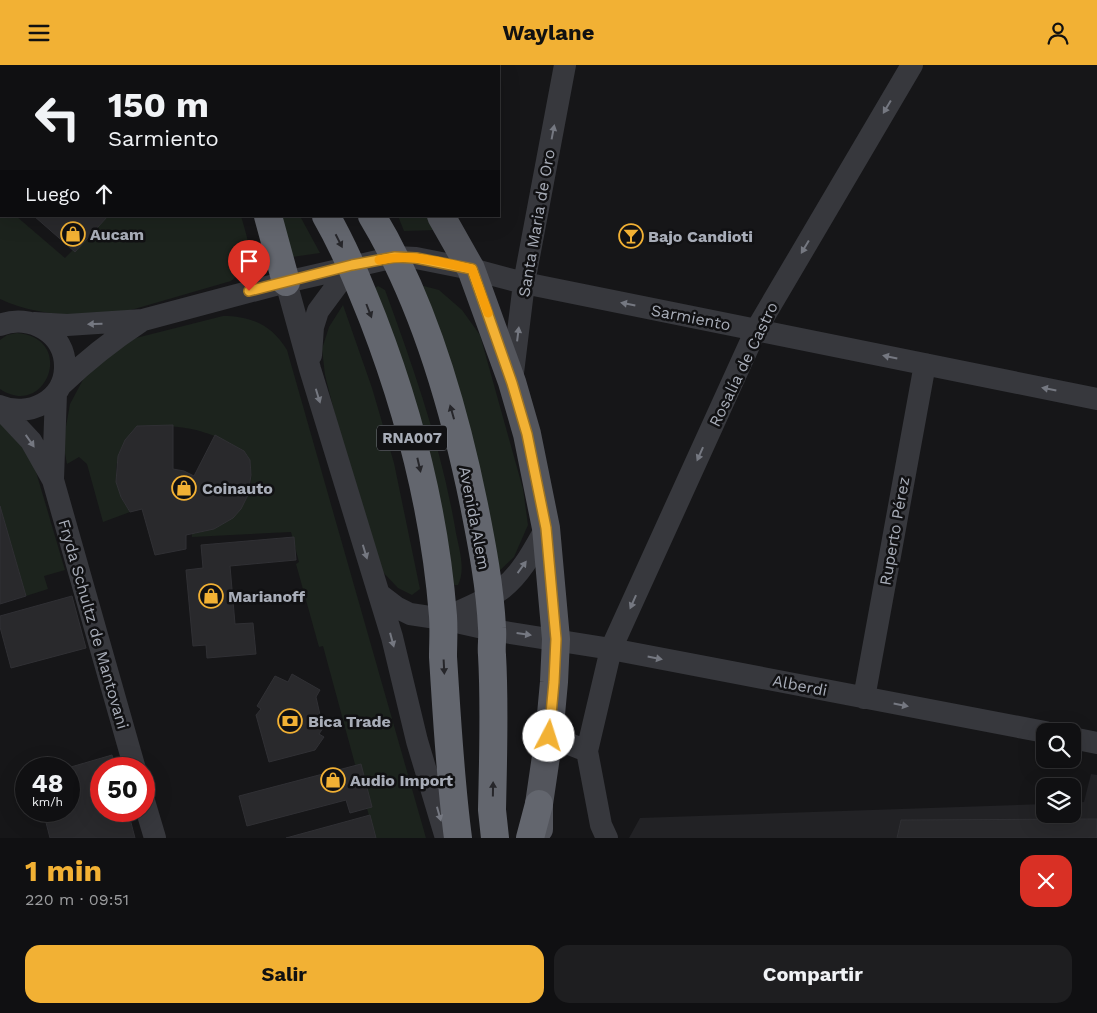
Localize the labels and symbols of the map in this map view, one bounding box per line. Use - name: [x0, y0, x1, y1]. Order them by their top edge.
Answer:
- one-way arrow: [883, 100, 892, 114]
- one-way arrow: [549, 124, 557, 140]
- street label: Santa Maria de Oro: [514, 148, 559, 299]
- shop icon: Aucam: [60, 221, 86, 247]
- bar icon: Bajo Candioti: [618, 223, 644, 249]
- place label: Aucam: [90, 225, 144, 244]
- place label: Bajo Candioti: [648, 227, 753, 246]
- one-way arrow: [335, 233, 343, 248]
- pin: [228, 240, 270, 291]
- one-way arrow: [800, 240, 809, 253]
- street label: Rosalía de Castro: [705, 299, 782, 430]
- one-way arrow: [620, 300, 635, 308]
- street label: Sarmiento: [650, 300, 732, 334]
- one-way arrow: [366, 304, 374, 318]
- one-way arrow: [87, 321, 103, 329]
- one-way arrow: [514, 326, 522, 342]
- one-way arrow: [882, 353, 897, 361]
- one-way arrow: [1041, 385, 1057, 393]
- one-way arrow: [314, 389, 322, 404]
- one-way arrow: [447, 405, 455, 420]
- road number: RNA007: [377, 425, 447, 451]
- one-way arrow: [25, 434, 35, 448]
- one-way arrow: [695, 447, 703, 461]
- one-way arrow: [415, 458, 423, 473]
- street label: Avenida Alem: [455, 465, 494, 572]
- shop icon: Coinauto: [171, 475, 197, 501]
- street label: Ruperto Pérez: [876, 475, 913, 587]
- place label: Coinauto: [202, 479, 273, 498]
- street label: Fryda Schultz de Mantovani: [54, 517, 133, 731]
- one-way arrow: [361, 544, 369, 559]
- one-way arrow: [517, 560, 527, 574]
- shop icon: Marianoff: [198, 583, 224, 609]
- place label: Marianoff: [228, 587, 306, 606]
- one-way arrow: [628, 595, 636, 609]
- one-way arrow: [516, 631, 532, 639]
- one-way arrow: [388, 633, 396, 648]
- one-way arrow: [648, 654, 664, 662]
- one-way arrow: [440, 659, 448, 675]
- street label: Alberdi: [771, 671, 829, 700]
- one-way arrow: [893, 701, 909, 709]
- bank icon: Bica Trade: [277, 708, 303, 734]
- position arrow: [522, 709, 574, 761]
- place label: Bica Trade: [308, 712, 391, 731]
- speed limit sign: 50: [90, 757, 155, 822]
- shop icon: Audio Import: [320, 767, 346, 793]
- place label: Audio Import: [350, 771, 453, 790]
- one-way arrow: [489, 781, 497, 797]
- one-way arrow: [435, 807, 443, 822]

